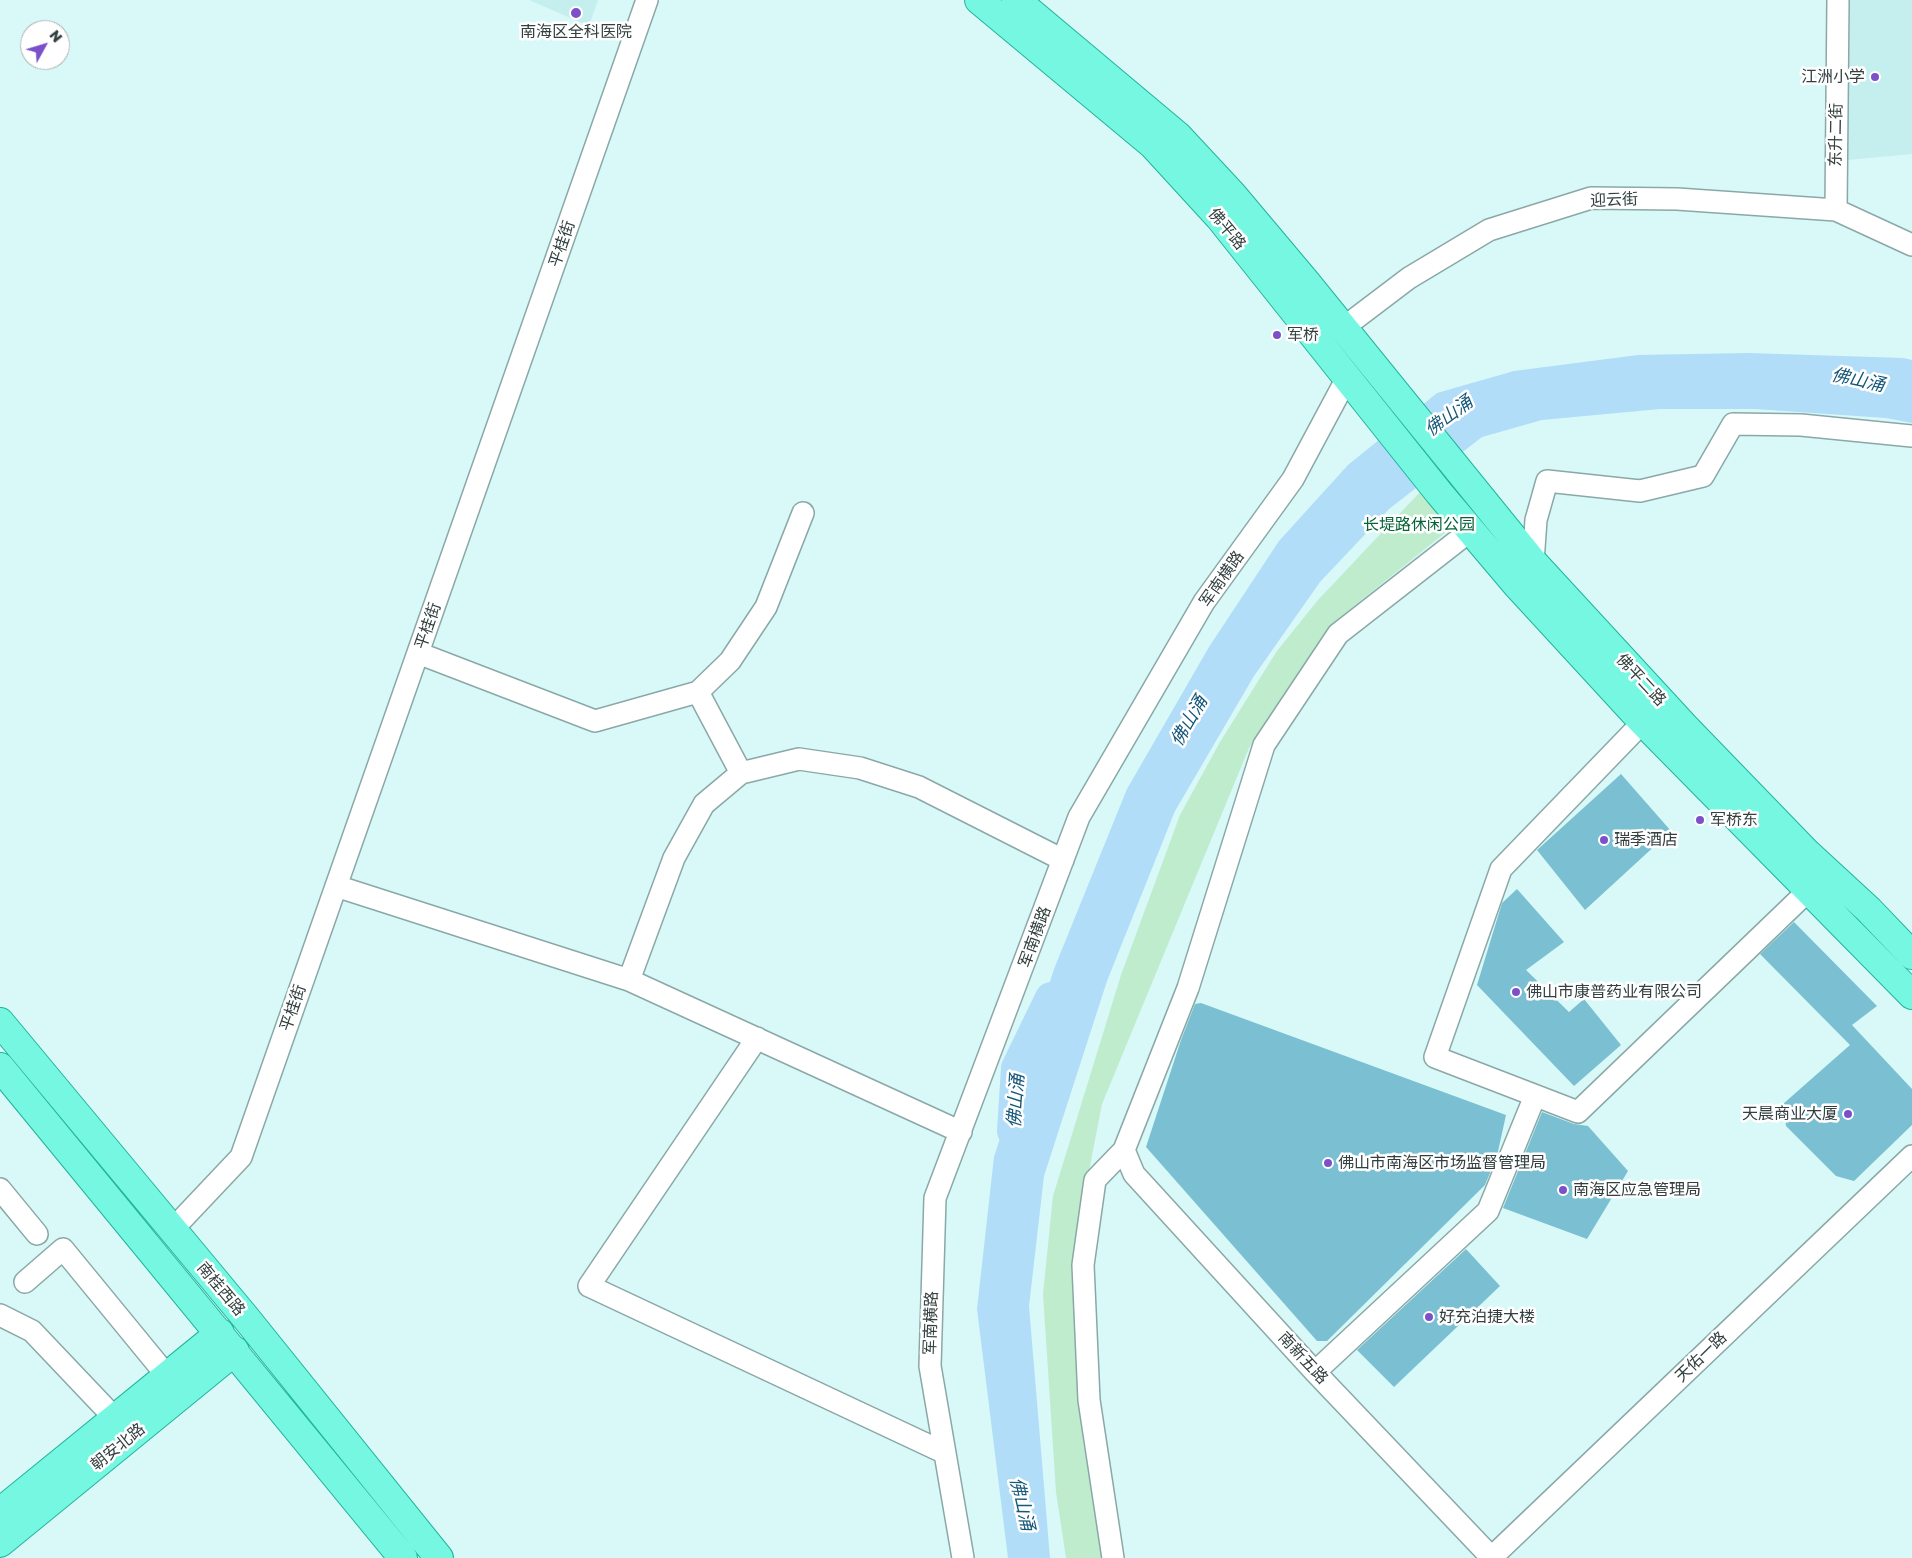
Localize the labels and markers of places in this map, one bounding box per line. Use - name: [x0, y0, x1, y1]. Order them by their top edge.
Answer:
- marker: 南海区全科医院: [569, 6, 583, 20]
- place label: 南海区全科医院: [520, 22, 632, 42]
- place label: 江洲小学: [1801, 67, 1865, 87]
- marker: 江洲小学: [1869, 71, 1881, 83]
- place label: 军桥: [1287, 325, 1319, 345]
- marker: 军桥: [1271, 329, 1283, 341]
- place label: 军桥东: [1710, 810, 1758, 830]
- marker: 军桥东: [1694, 814, 1706, 826]
- place label: 瑞季酒店: [1614, 830, 1678, 850]
- marker: 瑞季酒店: [1598, 834, 1610, 846]
- place label: 佛山市康普药业有限公司: [1526, 982, 1702, 1002]
- marker: 佛山市康普药业有限公司: [1510, 986, 1522, 998]
- place label: 天晨商业大厦: [1742, 1104, 1838, 1124]
- marker: 天晨商业大厦: [1842, 1108, 1854, 1120]
- place label: 佛山市南海区市场监督管理局: [1338, 1153, 1546, 1173]
- marker: 佛山市南海区市场监督管理局: [1322, 1157, 1334, 1169]
- place label: 南海区应急管理局: [1573, 1180, 1701, 1200]
- marker: 南海区应急管理局: [1557, 1184, 1569, 1196]
- place label: 好充泊捷大楼: [1439, 1307, 1535, 1327]
- marker: 好充泊捷大楼: [1423, 1311, 1435, 1323]

